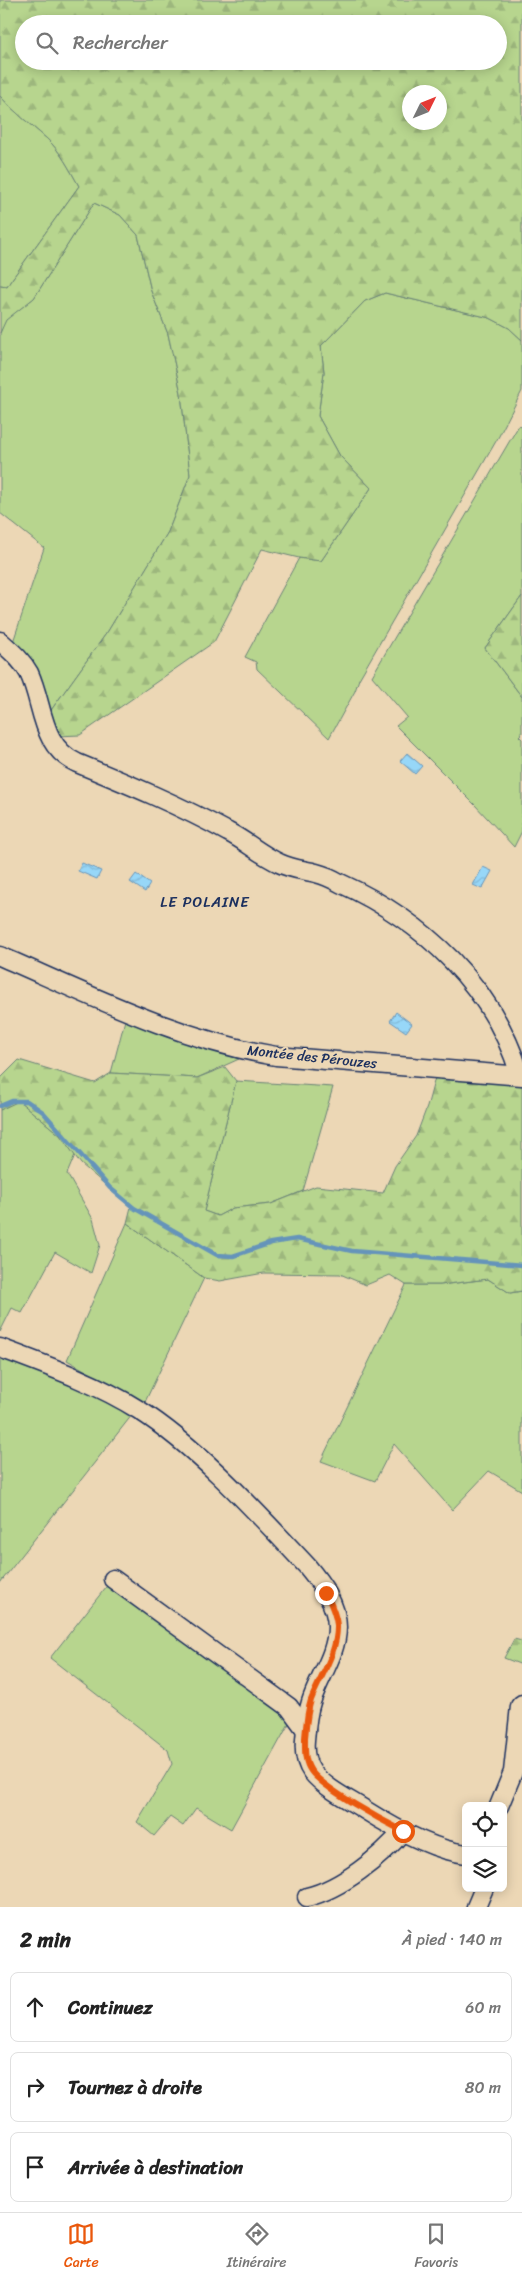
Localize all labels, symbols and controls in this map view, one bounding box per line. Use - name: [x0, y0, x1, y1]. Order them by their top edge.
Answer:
- search box: [15, 15, 507, 70]
- text: Rechercher: [73, 26, 168, 59]
- icon: search: [33, 29, 61, 57]
- north arrow: [402, 85, 447, 130]
- district label: LE POLAINE: [160, 889, 250, 915]
- street label: Montée des Pérouzes: [246, 1038, 379, 1076]
- route end: [315, 1582, 338, 1605]
- map controls: [462, 1802, 507, 1892]
- button: locate: [462, 1802, 507, 1847]
- route start: [392, 1820, 415, 1843]
- button: layers: [462, 1847, 507, 1892]
- text: 2 min: [20, 1921, 71, 1959]
- text: À pied · 140 m: [402, 1925, 502, 1954]
- text: Continuez: [68, 1991, 153, 2024]
- icon: ahead: [21, 1993, 49, 2021]
- text: 60 m: [465, 1993, 501, 2022]
- text: Tournez à droite: [68, 2071, 202, 2104]
- icon: right: [21, 2073, 49, 2101]
- text: 80 m: [465, 2073, 501, 2102]
- text: Arrivée à destination: [68, 2151, 243, 2184]
- icon: arrive: [21, 2153, 49, 2181]
- tab: Carte: [64, 2220, 99, 2275]
- tab: Itinéraire: [227, 2220, 287, 2275]
- tab: Favoris: [414, 2220, 458, 2275]

